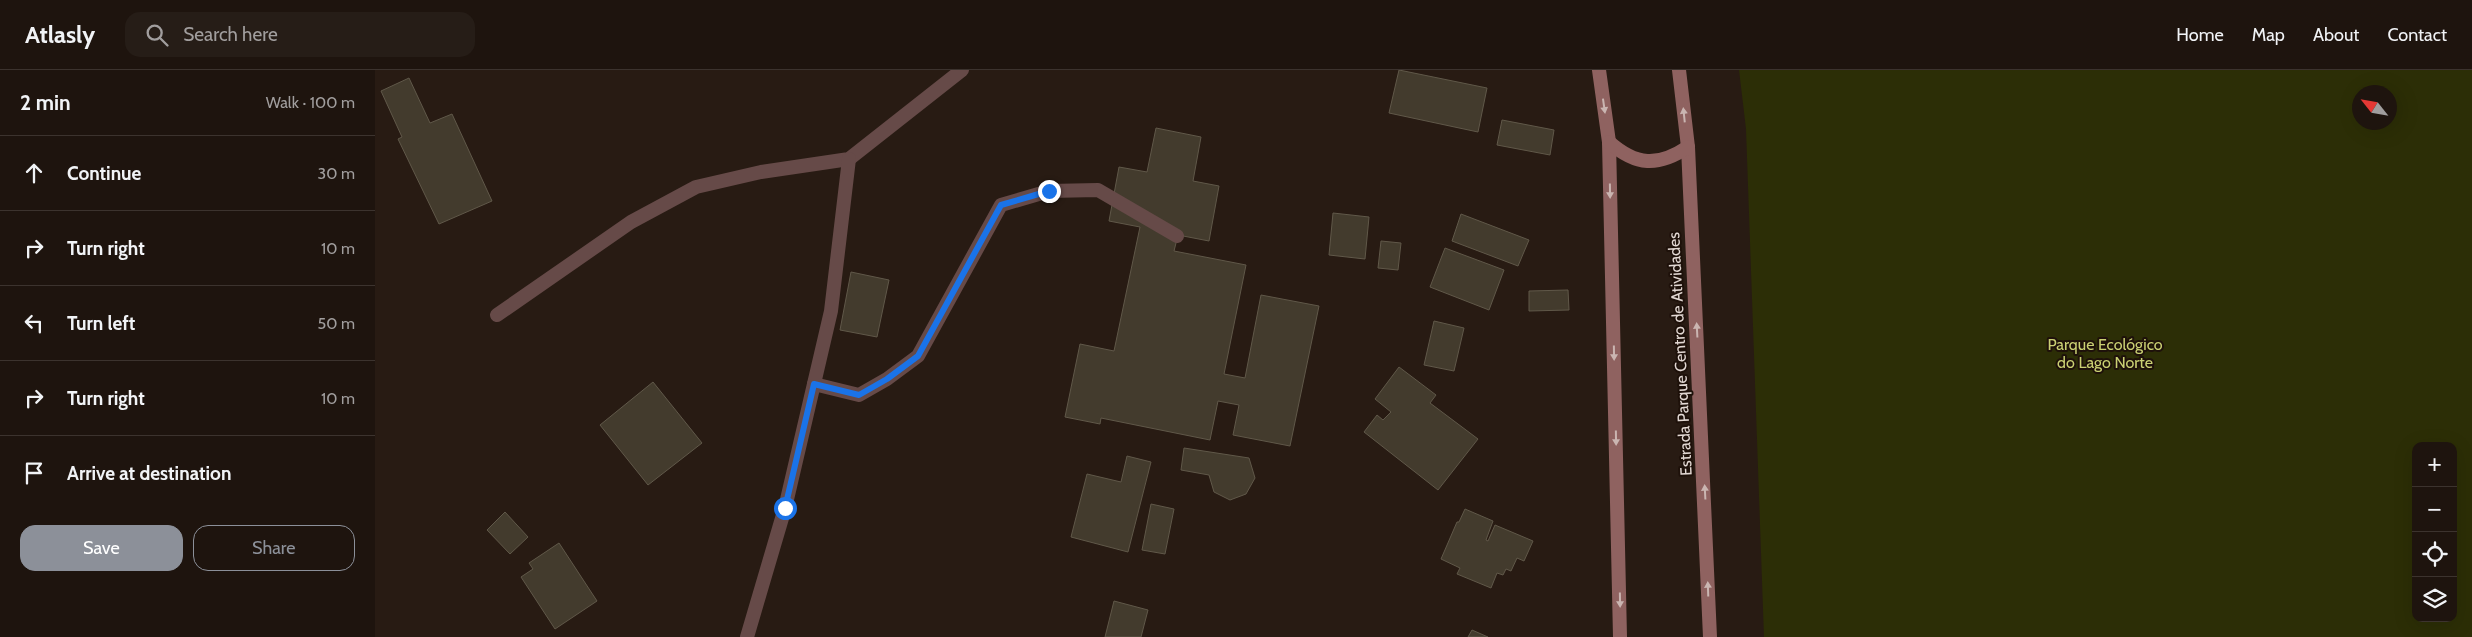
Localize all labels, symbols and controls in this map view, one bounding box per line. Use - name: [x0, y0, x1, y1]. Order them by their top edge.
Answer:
- search box: [125, 12, 475, 57]
- text: Atlasly: [25, 20, 95, 49]
- icon: search: [143, 21, 171, 49]
- text: Search here: [183, 23, 278, 46]
- text: Home: [2176, 24, 2224, 46]
- text: Map: [2252, 24, 2285, 46]
- text: About: [2313, 24, 2359, 46]
- text: Contact: [2387, 24, 2447, 46]
- north arrow: [2352, 85, 2397, 130]
- text: 2 min: [20, 90, 71, 115]
- text: Walk · 100 m: [266, 93, 355, 112]
- one-way arrow: [1600, 98, 1608, 114]
- one-way arrow: [1680, 107, 1688, 123]
- icon: ahead: [20, 159, 48, 187]
- text: Continue: [67, 162, 141, 185]
- text: 30 m: [318, 164, 355, 183]
- route end: [1038, 180, 1061, 203]
- one-way arrow: [1606, 183, 1614, 199]
- street label: Estrada Parque Centro de Atividades: [1664, 231, 1696, 476]
- icon: right: [20, 234, 48, 262]
- text: Turn right: [67, 237, 145, 260]
- text: 10 m: [321, 239, 355, 258]
- icon: left: [20, 309, 48, 337]
- text: Turn left: [67, 312, 135, 335]
- text: 50 m: [318, 314, 355, 333]
- one-way arrow: [1692, 322, 1700, 338]
- park label: Parque Ecológico do Lago Norte: [2047, 335, 2163, 372]
- one-way arrow: [1610, 346, 1618, 362]
- icon: right: [20, 384, 48, 412]
- text: Turn right: [67, 387, 145, 410]
- text: 10 m: [321, 389, 355, 408]
- one-way arrow: [1612, 430, 1620, 446]
- map controls: [2412, 442, 2457, 622]
- button: +: [2412, 442, 2457, 487]
- icon: arrive: [20, 459, 48, 487]
- text: Arrive at destination: [67, 462, 231, 485]
- one-way arrow: [1700, 484, 1708, 500]
- button: −: [2412, 487, 2457, 532]
- route start: [774, 497, 797, 520]
- button: Save: [20, 525, 183, 571]
- button: Share: [193, 525, 355, 571]
- button: locate: [2412, 532, 2457, 577]
- button: layers: [2412, 577, 2457, 622]
- one-way arrow: [1704, 581, 1712, 597]
- one-way arrow: [1616, 592, 1624, 608]

